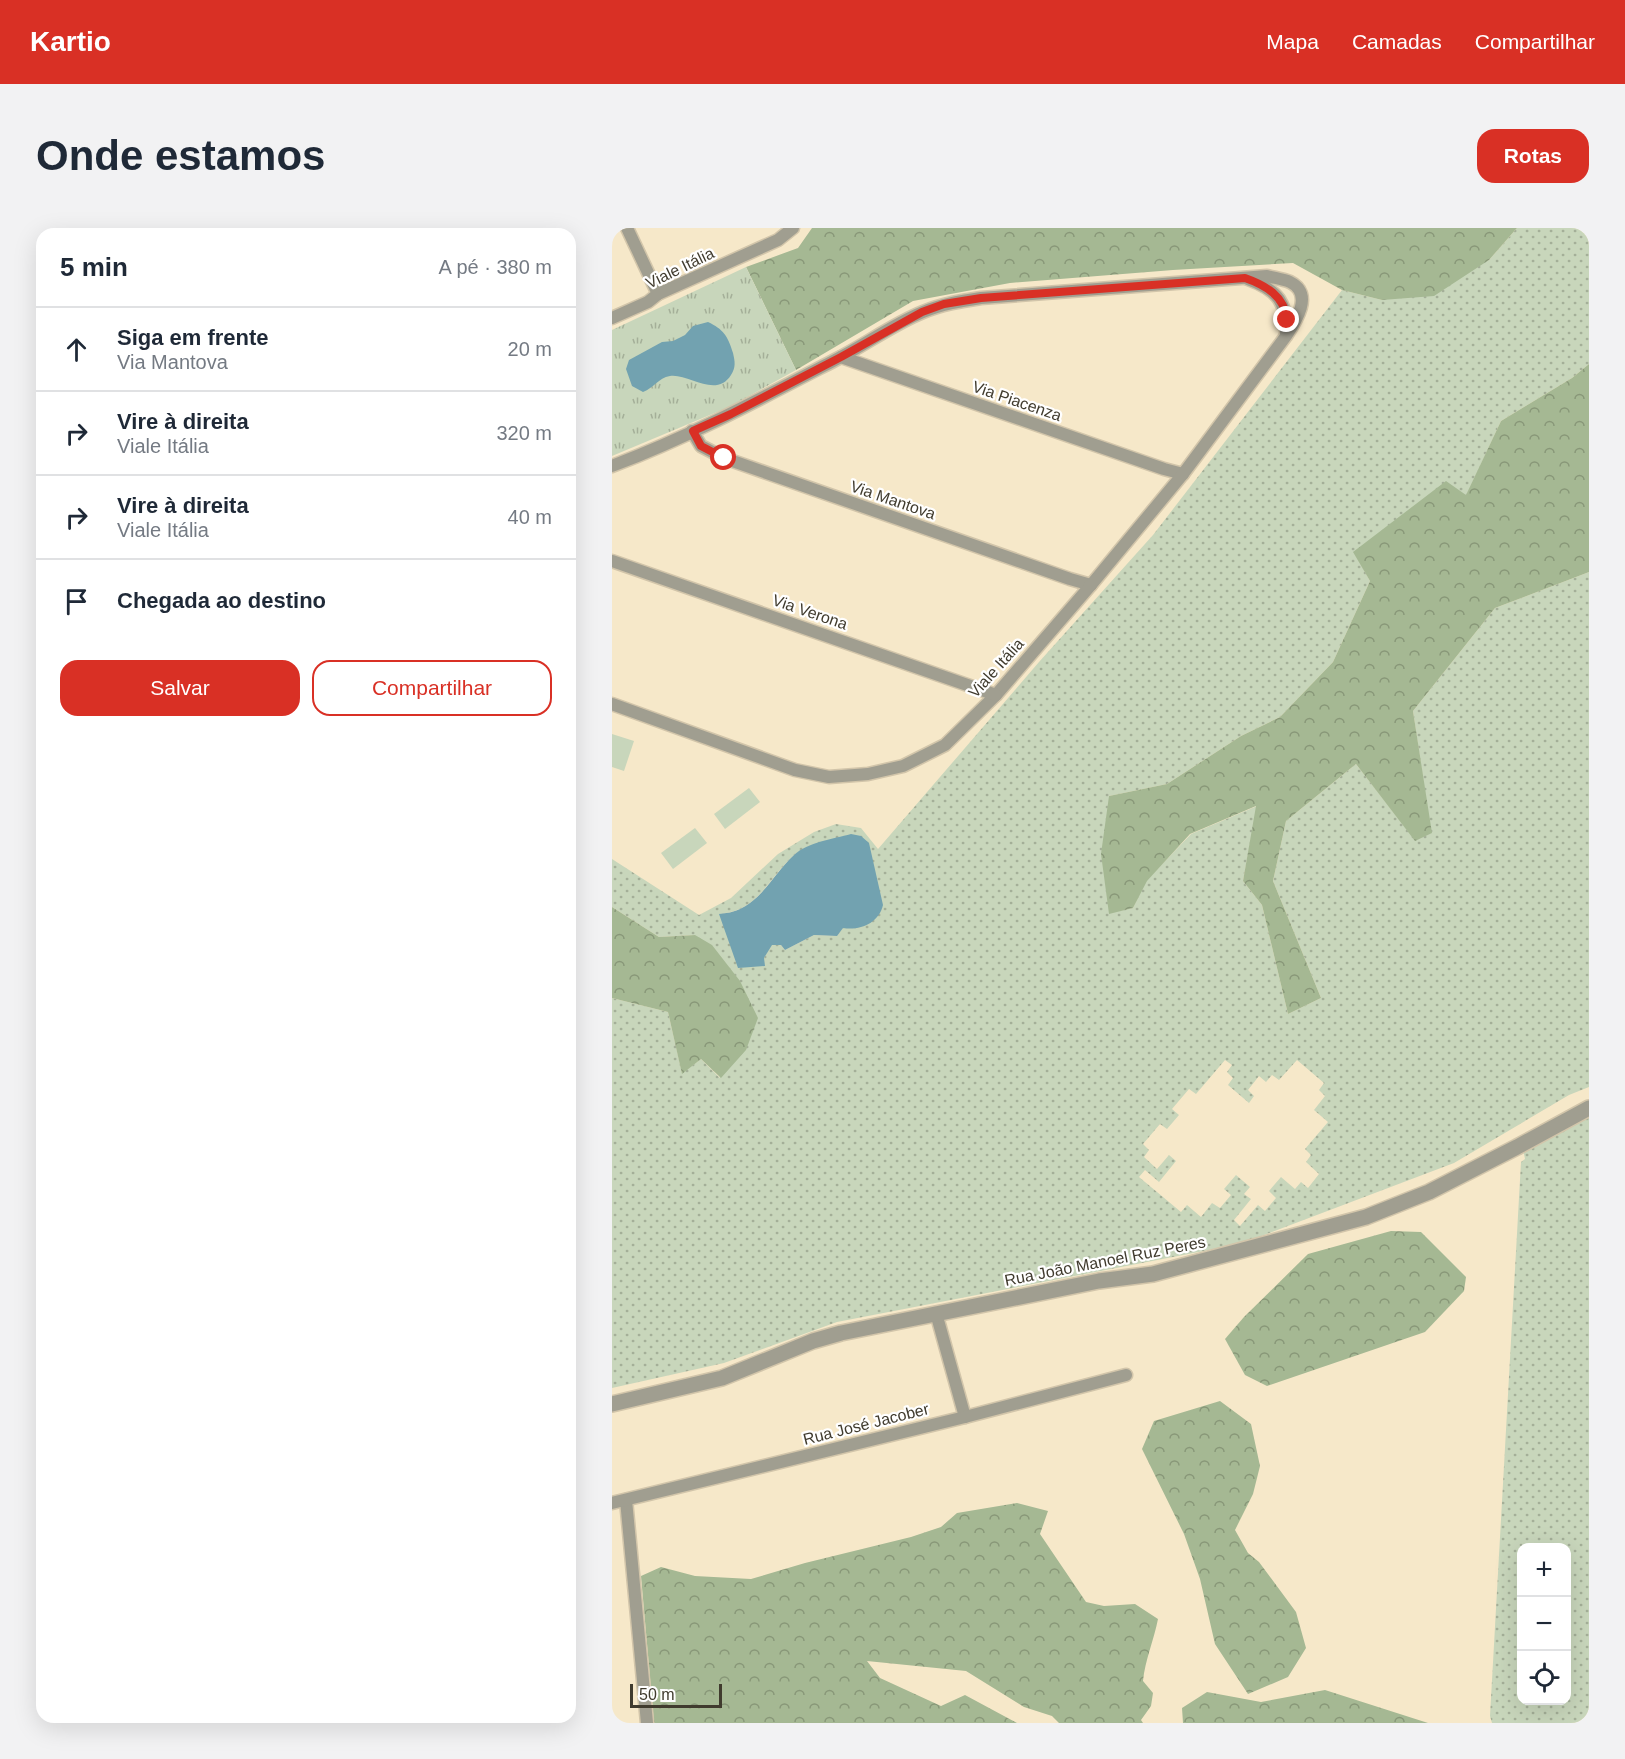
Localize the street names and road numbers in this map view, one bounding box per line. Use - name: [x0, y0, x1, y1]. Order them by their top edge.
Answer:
- street label: Viale Itália: [643, 244, 717, 292]
- street label: Via Piacenza: [970, 378, 1064, 424]
- street label: Via Mantova: [848, 478, 938, 522]
- street label: Via Verona: [770, 591, 850, 633]
- street label: Viale Itália: [965, 635, 1027, 701]
- street label: Rua João Manoel Ruz Peres: [1003, 1233, 1207, 1289]
- street label: Rua José Jacober: [801, 1400, 931, 1448]

